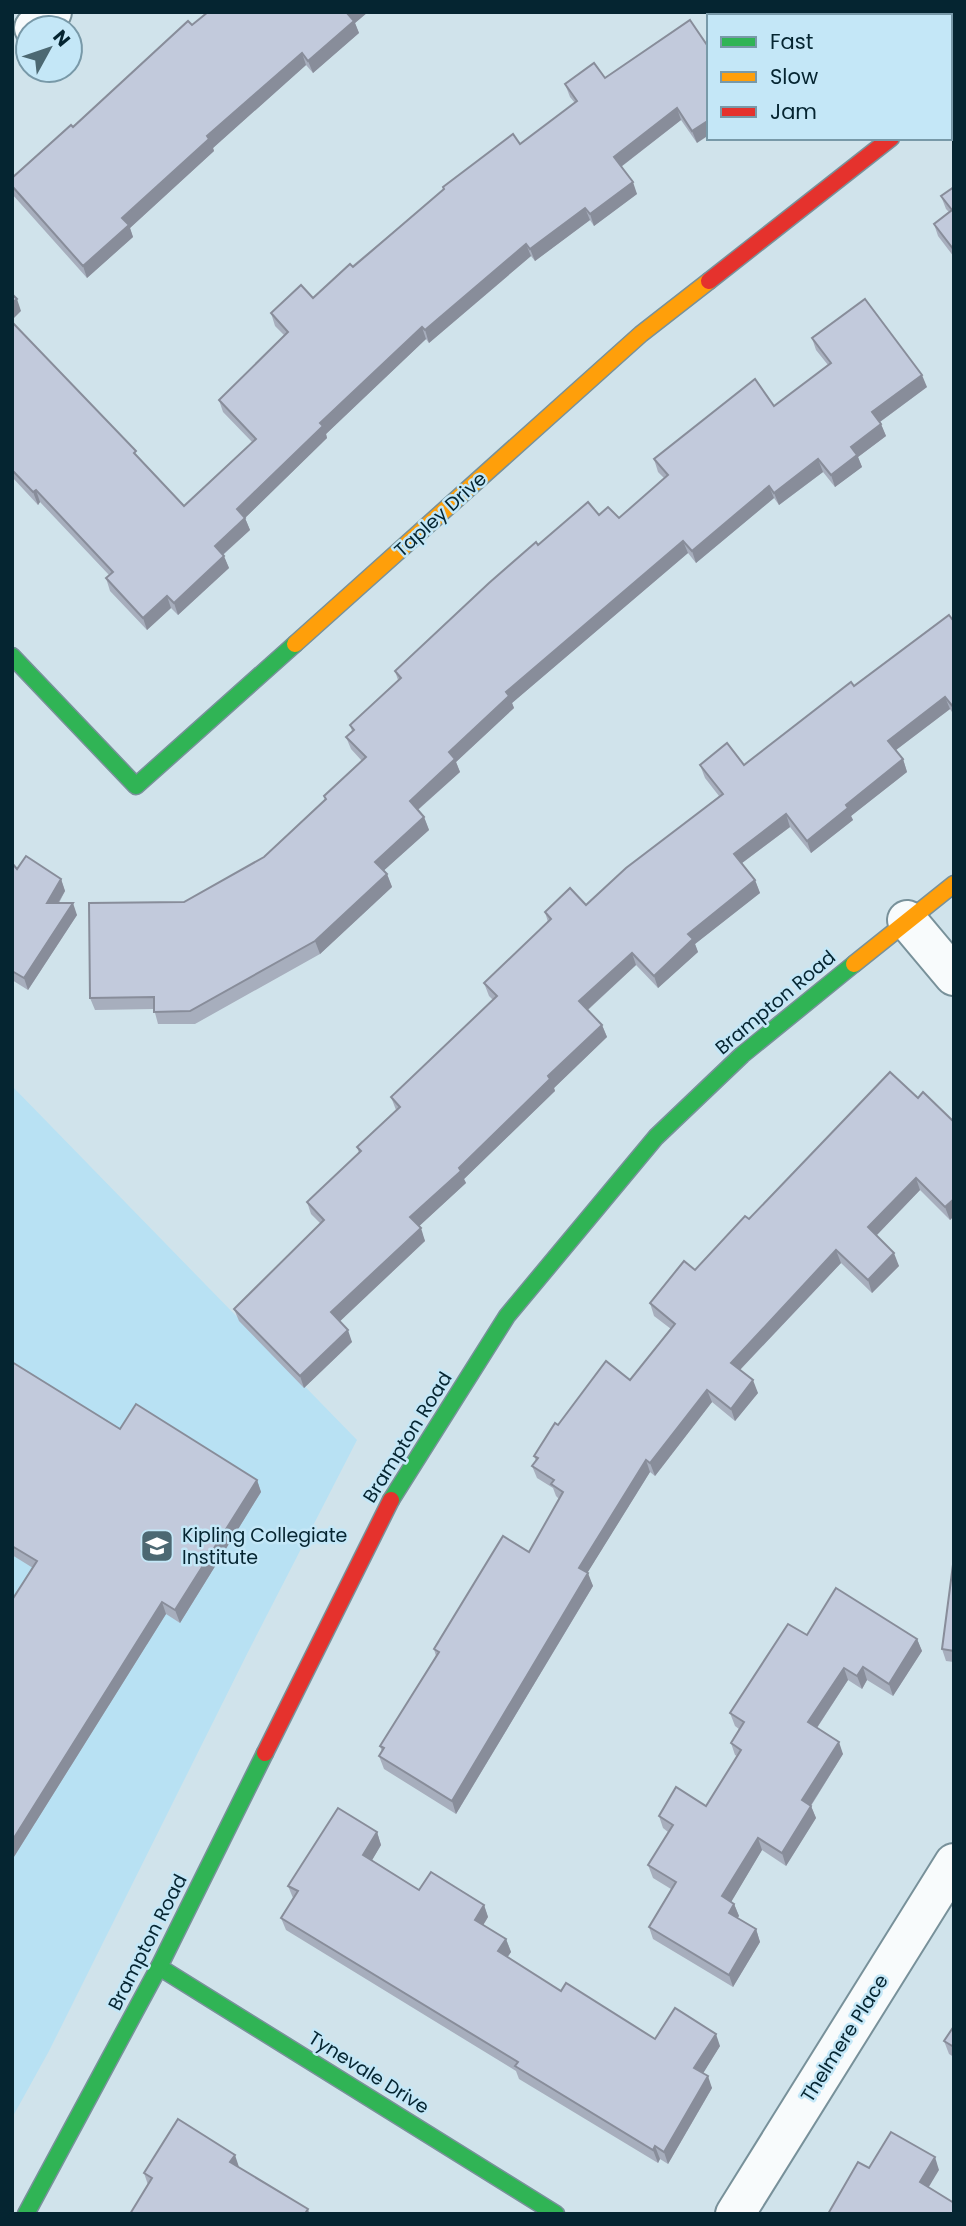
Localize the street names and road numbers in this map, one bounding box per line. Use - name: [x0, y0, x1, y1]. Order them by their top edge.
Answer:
- street label: Tapley Drive: [388, 466, 492, 563]
- street label: Brampton Road: [709, 944, 841, 1061]
- street label: Brampton Road: [356, 1367, 459, 1508]
- street label: Brampton Road: [101, 1869, 193, 2015]
- street label: Thelmere Place: [794, 1969, 895, 2107]
- street label: Tynevale Drive: [303, 2025, 434, 2120]

